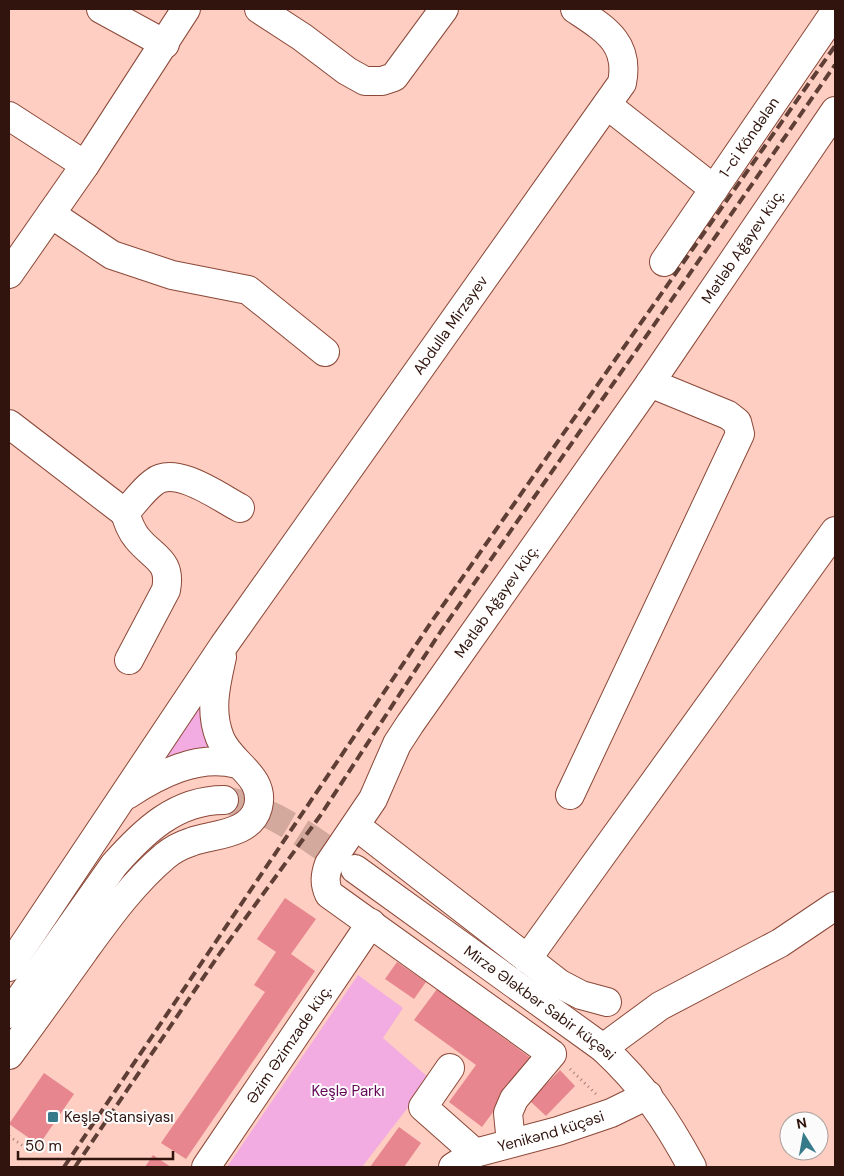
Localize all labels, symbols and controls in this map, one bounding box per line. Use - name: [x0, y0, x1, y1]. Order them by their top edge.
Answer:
- street label: 1-ci Köndələn: [715, 93, 784, 182]
- street label: Mətləb Ağayev küç.: [697, 186, 789, 308]
- street label: Abdulla Mirzəyev: [408, 272, 492, 379]
- street label: Mətləb Ağayev küç.: [450, 541, 543, 662]
- street label: Mirzə Ələkbər Sabir küçəsi: [460, 941, 620, 1065]
- street label: Əzim Əzimzade küç.: [242, 981, 336, 1107]
- park label: Keşlə Parkı: [311, 1081, 385, 1101]
- street label: Yenikənd küçəsi: [495, 1106, 607, 1157]
- place label: Keşlə Stansiyası: [64, 1107, 174, 1127]
- marker: Keşlə Stansiyası: [46, 1110, 60, 1124]
- north arrow: [779, 1111, 829, 1161]
- text: N: [795, 1113, 808, 1133]
- scale bar: [18, 1128, 172, 1160]
- text: 50 m: [25, 1136, 62, 1156]

